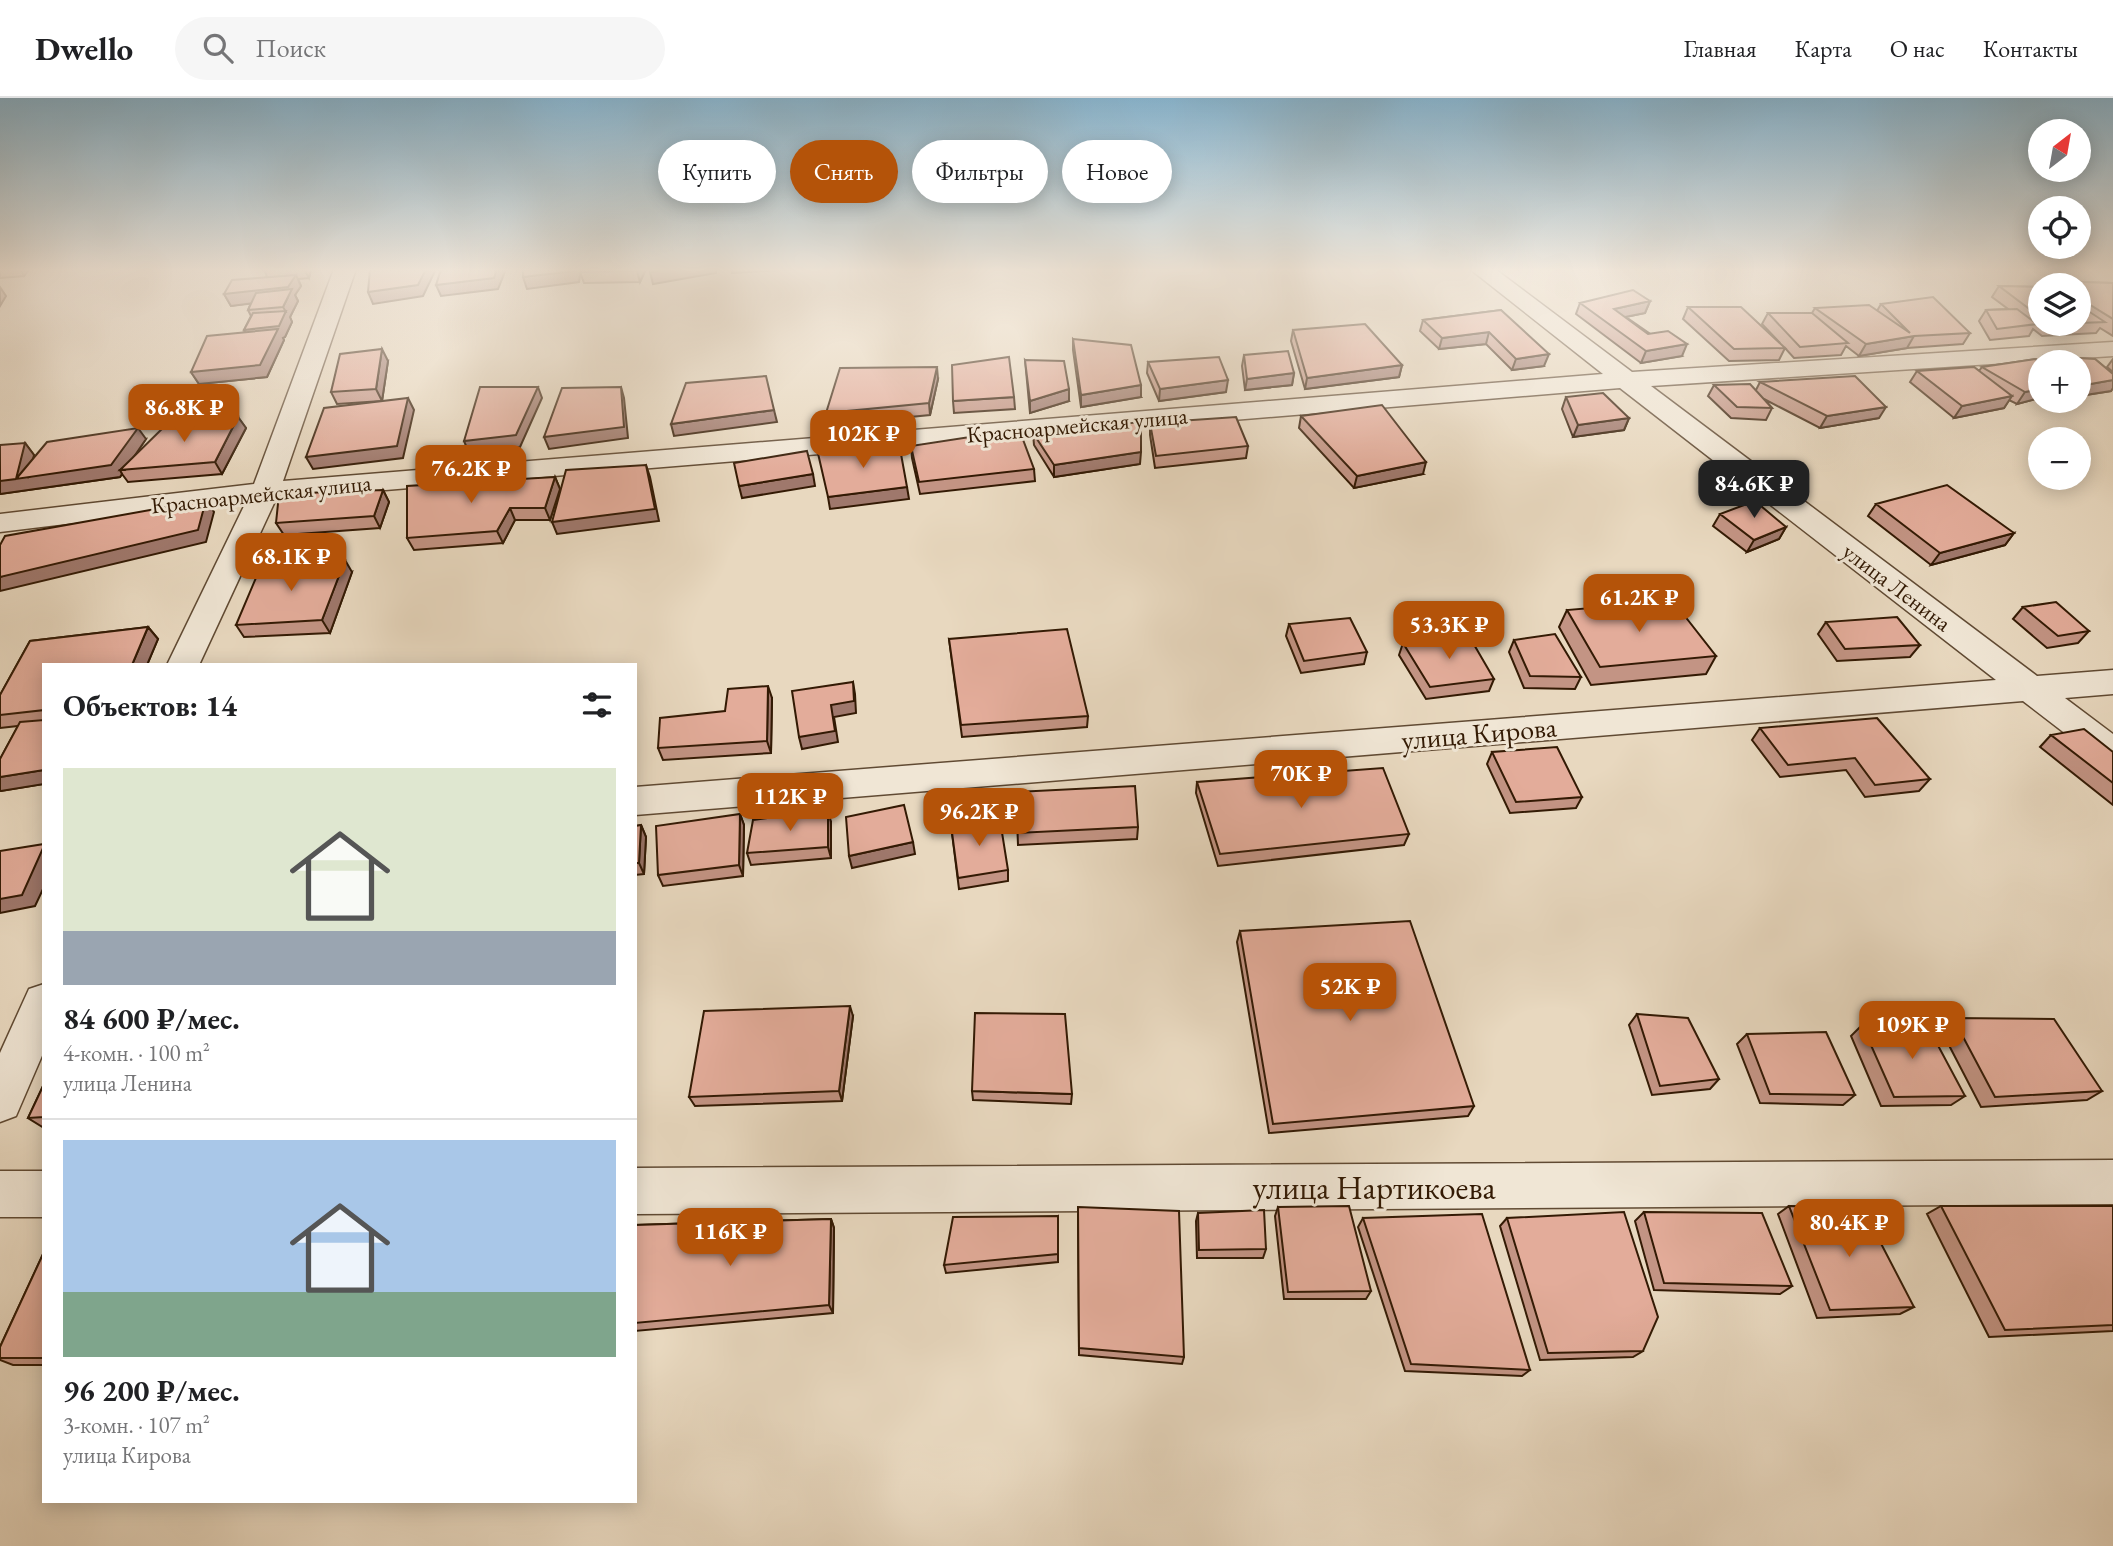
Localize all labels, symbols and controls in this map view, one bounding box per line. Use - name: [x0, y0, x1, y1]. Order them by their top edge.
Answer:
- search box: [175, 17, 665, 80]
- text: Dwello: [35, 27, 133, 70]
- icon: search: [199, 29, 237, 67]
- text: Поиск: [255, 31, 326, 65]
- text: Главная: [1683, 33, 1757, 64]
- text: Карта: [1795, 33, 1852, 64]
- text: О нас: [1890, 33, 1945, 64]
- text: Контакты: [1983, 33, 2078, 64]
- north arrow: [2028, 119, 2091, 182]
- map controls: [2028, 119, 2091, 490]
- chip: Купить: [658, 140, 776, 203]
- chip: Снять: [790, 140, 898, 203]
- chip: Фильтры: [912, 140, 1048, 203]
- chip: Новое: [1062, 140, 1172, 203]
- button: locate: [2028, 196, 2091, 259]
- button: layers: [2028, 273, 2091, 336]
- button: +: [2028, 350, 2091, 413]
- pin: 86.8K ₽: [119, 384, 249, 444]
- text: 86.8K ₽: [144, 392, 224, 422]
- street label: Красноармейская улица: [965, 400, 1189, 450]
- pin: 102K ₽: [806, 410, 920, 470]
- text: 102K ₽: [826, 418, 900, 448]
- button: −: [2028, 427, 2091, 490]
- pin: 76.2K ₽: [406, 446, 536, 505]
- text: 76.2K ₽: [431, 453, 511, 483]
- pin: 84.6K ₽: [1689, 460, 1819, 520]
- street label: Красноармейская улица: [149, 467, 374, 520]
- text: 84.6K ₽: [1714, 468, 1794, 498]
- pin: 68.1K ₽: [226, 533, 356, 593]
- street label: улица Ленина: [1836, 536, 1958, 638]
- text: 68.1K ₽: [251, 541, 331, 571]
- pin: 61.2K ₽: [1574, 574, 1704, 634]
- text: 61.2K ₽: [1599, 582, 1679, 612]
- pin: 53.3K ₽: [1384, 602, 1514, 661]
- text: 53.3K ₽: [1409, 609, 1489, 639]
- text: Объектов: 14: [63, 686, 237, 725]
- icon: filters: [578, 686, 616, 724]
- street label: улица Кирова: [1400, 708, 1559, 758]
- pin: 70K ₽: [1252, 750, 1350, 810]
- text: 70K ₽: [1270, 758, 1332, 788]
- pin: 112K ₽: [733, 774, 847, 833]
- text: 112K ₽: [753, 781, 827, 811]
- pin: 96.2K ₽: [914, 788, 1044, 848]
- text: 96.2K ₽: [939, 796, 1019, 826]
- icon: home: [277, 813, 403, 939]
- pin: 52K ₽: [1301, 964, 1399, 1023]
- text: 52K ₽: [1319, 971, 1381, 1001]
- text: 84 600 ₽/мес.: [63, 999, 240, 1038]
- pin: 109K ₽: [1855, 1002, 1969, 1061]
- text: 109K ₽: [1875, 1009, 1949, 1039]
- text: 4-комн. · 100 m²: [63, 1038, 210, 1068]
- text: улица Ленина: [63, 1068, 192, 1098]
- street label: улица Нартикоева: [1252, 1166, 1496, 1209]
- icon: home: [277, 1185, 403, 1311]
- pin: 80.4K ₽: [1784, 1200, 1914, 1259]
- text: 80.4K ₽: [1809, 1207, 1889, 1237]
- pin: 116K ₽: [673, 1208, 787, 1268]
- text: 116K ₽: [693, 1216, 767, 1246]
- text: 96 200 ₽/мес.: [63, 1371, 240, 1410]
- text: 3-комн. · 107 m²: [63, 1410, 210, 1440]
- text: улица Кирова: [63, 1440, 191, 1470]

